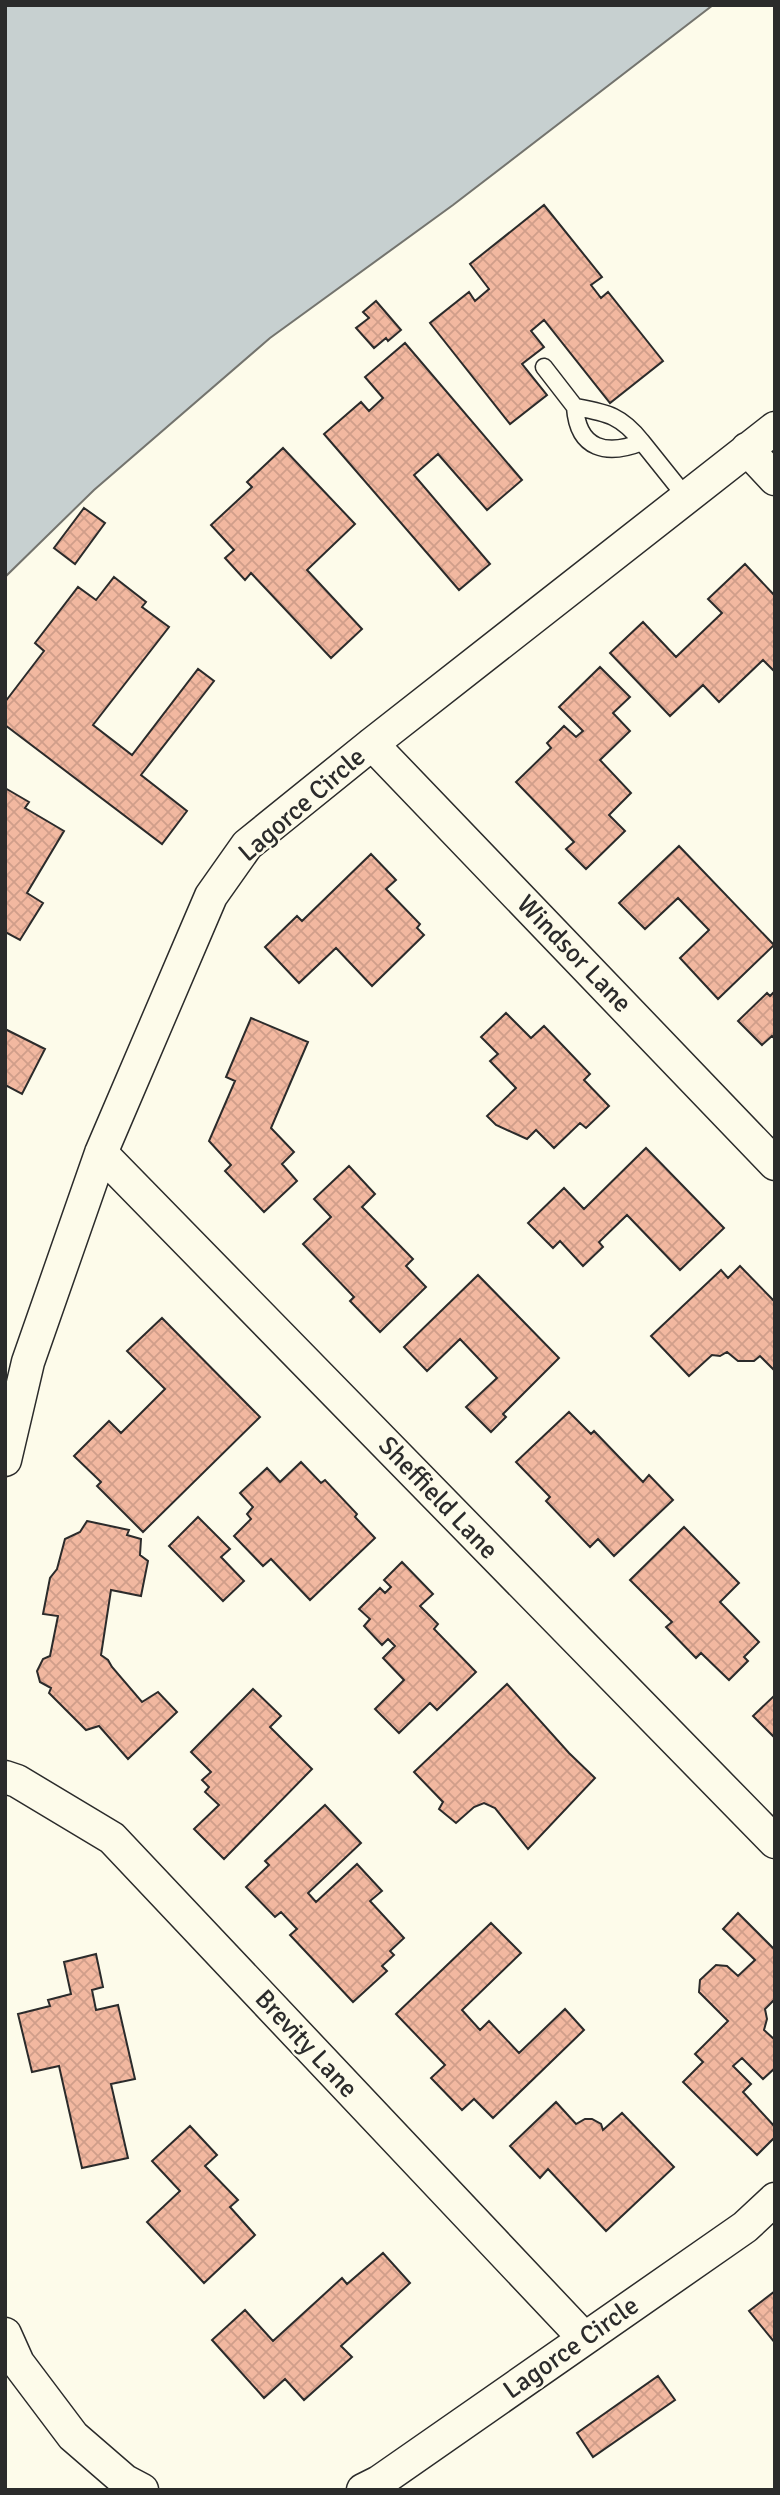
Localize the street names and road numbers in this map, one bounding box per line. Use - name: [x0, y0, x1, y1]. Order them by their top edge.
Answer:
- street label: Lagorce Circle: [232, 741, 372, 869]
- street label: Windsor Lane: [510, 889, 638, 1019]
- street label: Sheffield Lane: [371, 1430, 505, 1566]
- street label: Brevity Lane: [248, 1983, 364, 2105]
- street label: Lagorce Circle: [497, 2290, 645, 2406]

